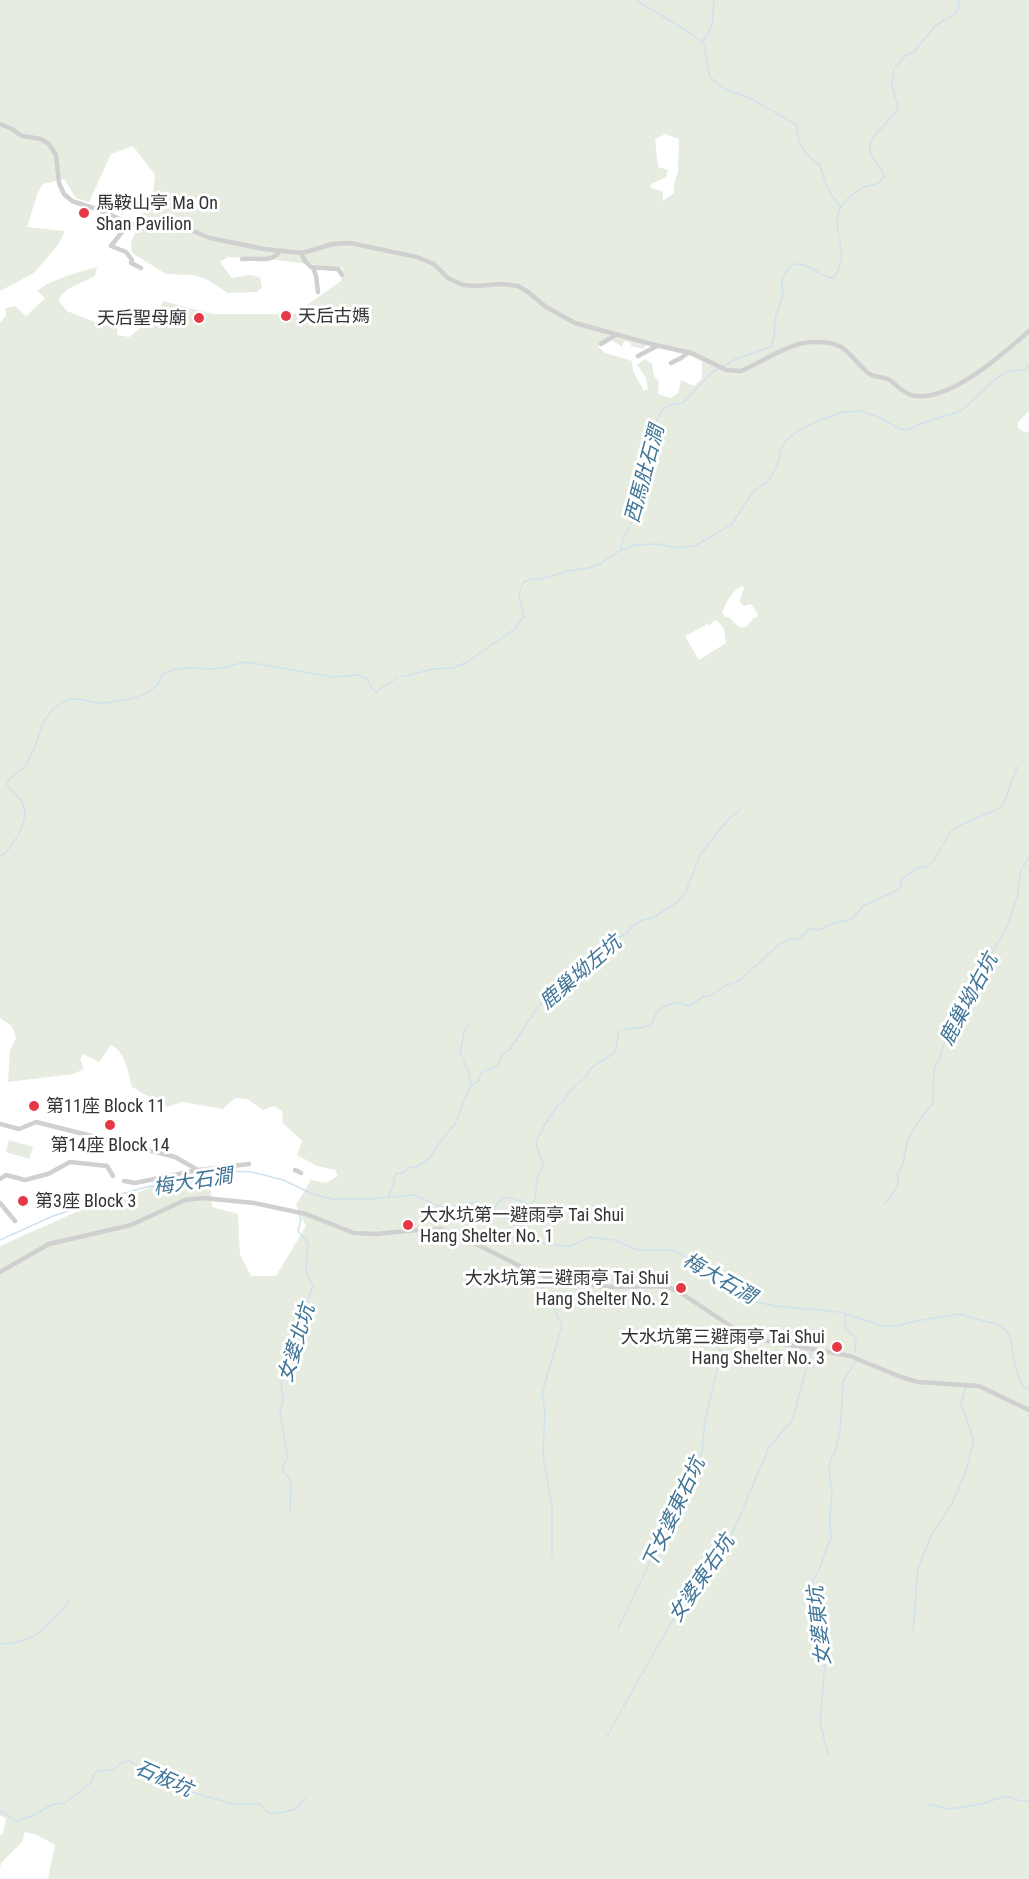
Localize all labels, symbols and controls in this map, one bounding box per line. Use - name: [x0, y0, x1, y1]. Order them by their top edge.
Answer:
- place label: 馬鞍山亭 Ma On Shan Pavilion: [96, 192, 218, 234]
- marker: 馬鞍山亭 Ma On Shan Pavilion: [77, 206, 91, 220]
- place label: 天后古媽: [298, 305, 370, 326]
- place label: 天后聖母廟: [97, 307, 187, 328]
- marker: 天后古媽: [279, 309, 293, 323]
- marker: 天后聖母廟: [192, 311, 206, 325]
- water label: 西馬肚石澗: [619, 420, 669, 525]
- water label: 鹿巢坳左坑: [534, 928, 628, 1014]
- water label: 鹿巢坳右坑: [934, 947, 1003, 1049]
- place label: 第11座 Block 11: [46, 1095, 165, 1116]
- marker: 第11座 Block 11: [27, 1099, 41, 1113]
- marker: 第14座 Block 14: [103, 1118, 117, 1132]
- place label: 第14座 Block 14: [50, 1134, 170, 1155]
- water label: 梅大石澗: [152, 1162, 237, 1199]
- place label: 第3座 Block 3: [35, 1190, 136, 1211]
- marker: 第3座 Block 3: [16, 1194, 30, 1208]
- place label: 大水坑第一避雨亭 Tai Shui Hang Shelter No. 1: [420, 1204, 624, 1246]
- marker: 大水坑第一避雨亭 Tai Shui Hang Shelter No. 1: [401, 1218, 415, 1232]
- water label: 梅大石澗: [679, 1248, 763, 1310]
- place label: 大水坑第二避雨亭 Tai Shui Hang Shelter No. 2: [465, 1267, 669, 1309]
- marker: 大水坑第二避雨亭 Tai Shui Hang Shelter No. 2: [674, 1281, 688, 1295]
- water label: 女婆北坑: [273, 1298, 320, 1385]
- place label: 大水坑第三避雨亭 Tai Shui Hang Shelter No. 3: [621, 1326, 825, 1368]
- marker: 大水坑第三避雨亭 Tai Shui Hang Shelter No. 3: [830, 1340, 844, 1354]
- water label: 下女婆東右坑: [637, 1451, 711, 1572]
- water label: 女婆東右坑: [663, 1527, 741, 1626]
- water label: 女婆東坑: [803, 1582, 835, 1667]
- water label: 石板坑: [132, 1755, 199, 1802]

